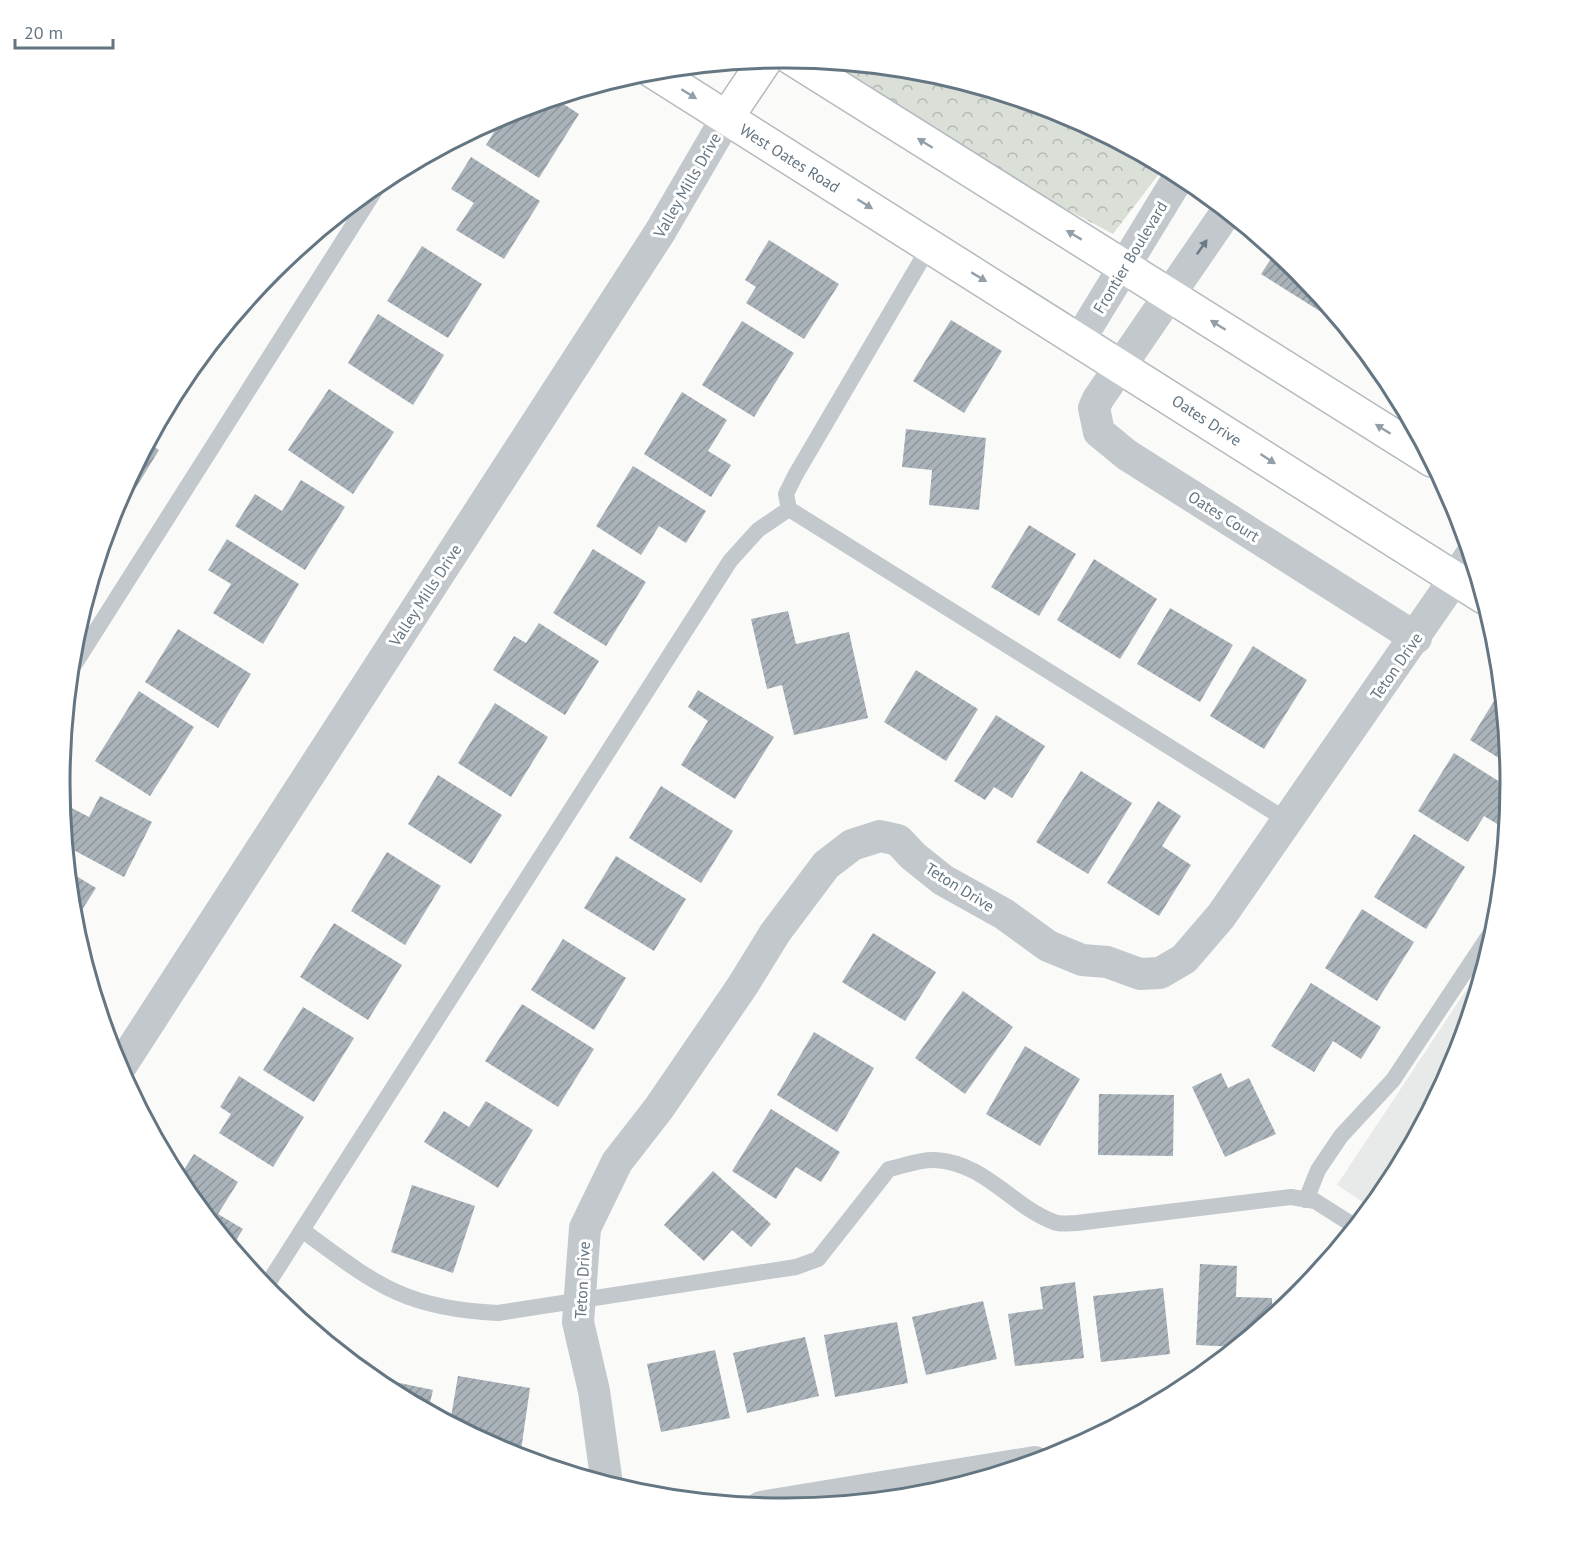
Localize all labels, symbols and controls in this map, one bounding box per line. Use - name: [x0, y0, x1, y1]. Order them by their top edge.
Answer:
- scale bar: [15, 12, 112, 50]
- text: 20 m: [24, 21, 63, 44]
- one-way arrow: [681, 88, 697, 99]
- street label: West Oates Road: [736, 119, 844, 197]
- street label: Valley Mills Drive: [648, 129, 725, 242]
- one-way arrow: [917, 138, 933, 149]
- street label: Frontier Boulevard: [1089, 197, 1171, 317]
- one-way arrow: [857, 199, 873, 210]
- one-way arrow: [1065, 230, 1082, 240]
- one-way arrow: [1196, 240, 1208, 256]
- one-way arrow: [971, 271, 987, 282]
- one-way arrow: [1209, 319, 1226, 330]
- street label: Oates Drive: [1168, 390, 1246, 450]
- one-way arrow: [1374, 423, 1391, 434]
- one-way arrow: [1260, 454, 1276, 465]
- street label: Oates Court: [1185, 486, 1264, 546]
- street label: Valley Mills Drive: [384, 540, 465, 651]
- street label: Teton Drive: [1366, 628, 1426, 704]
- street label: Teton Drive: [922, 858, 998, 916]
- street label: Teton Drive: [570, 1241, 594, 1319]

